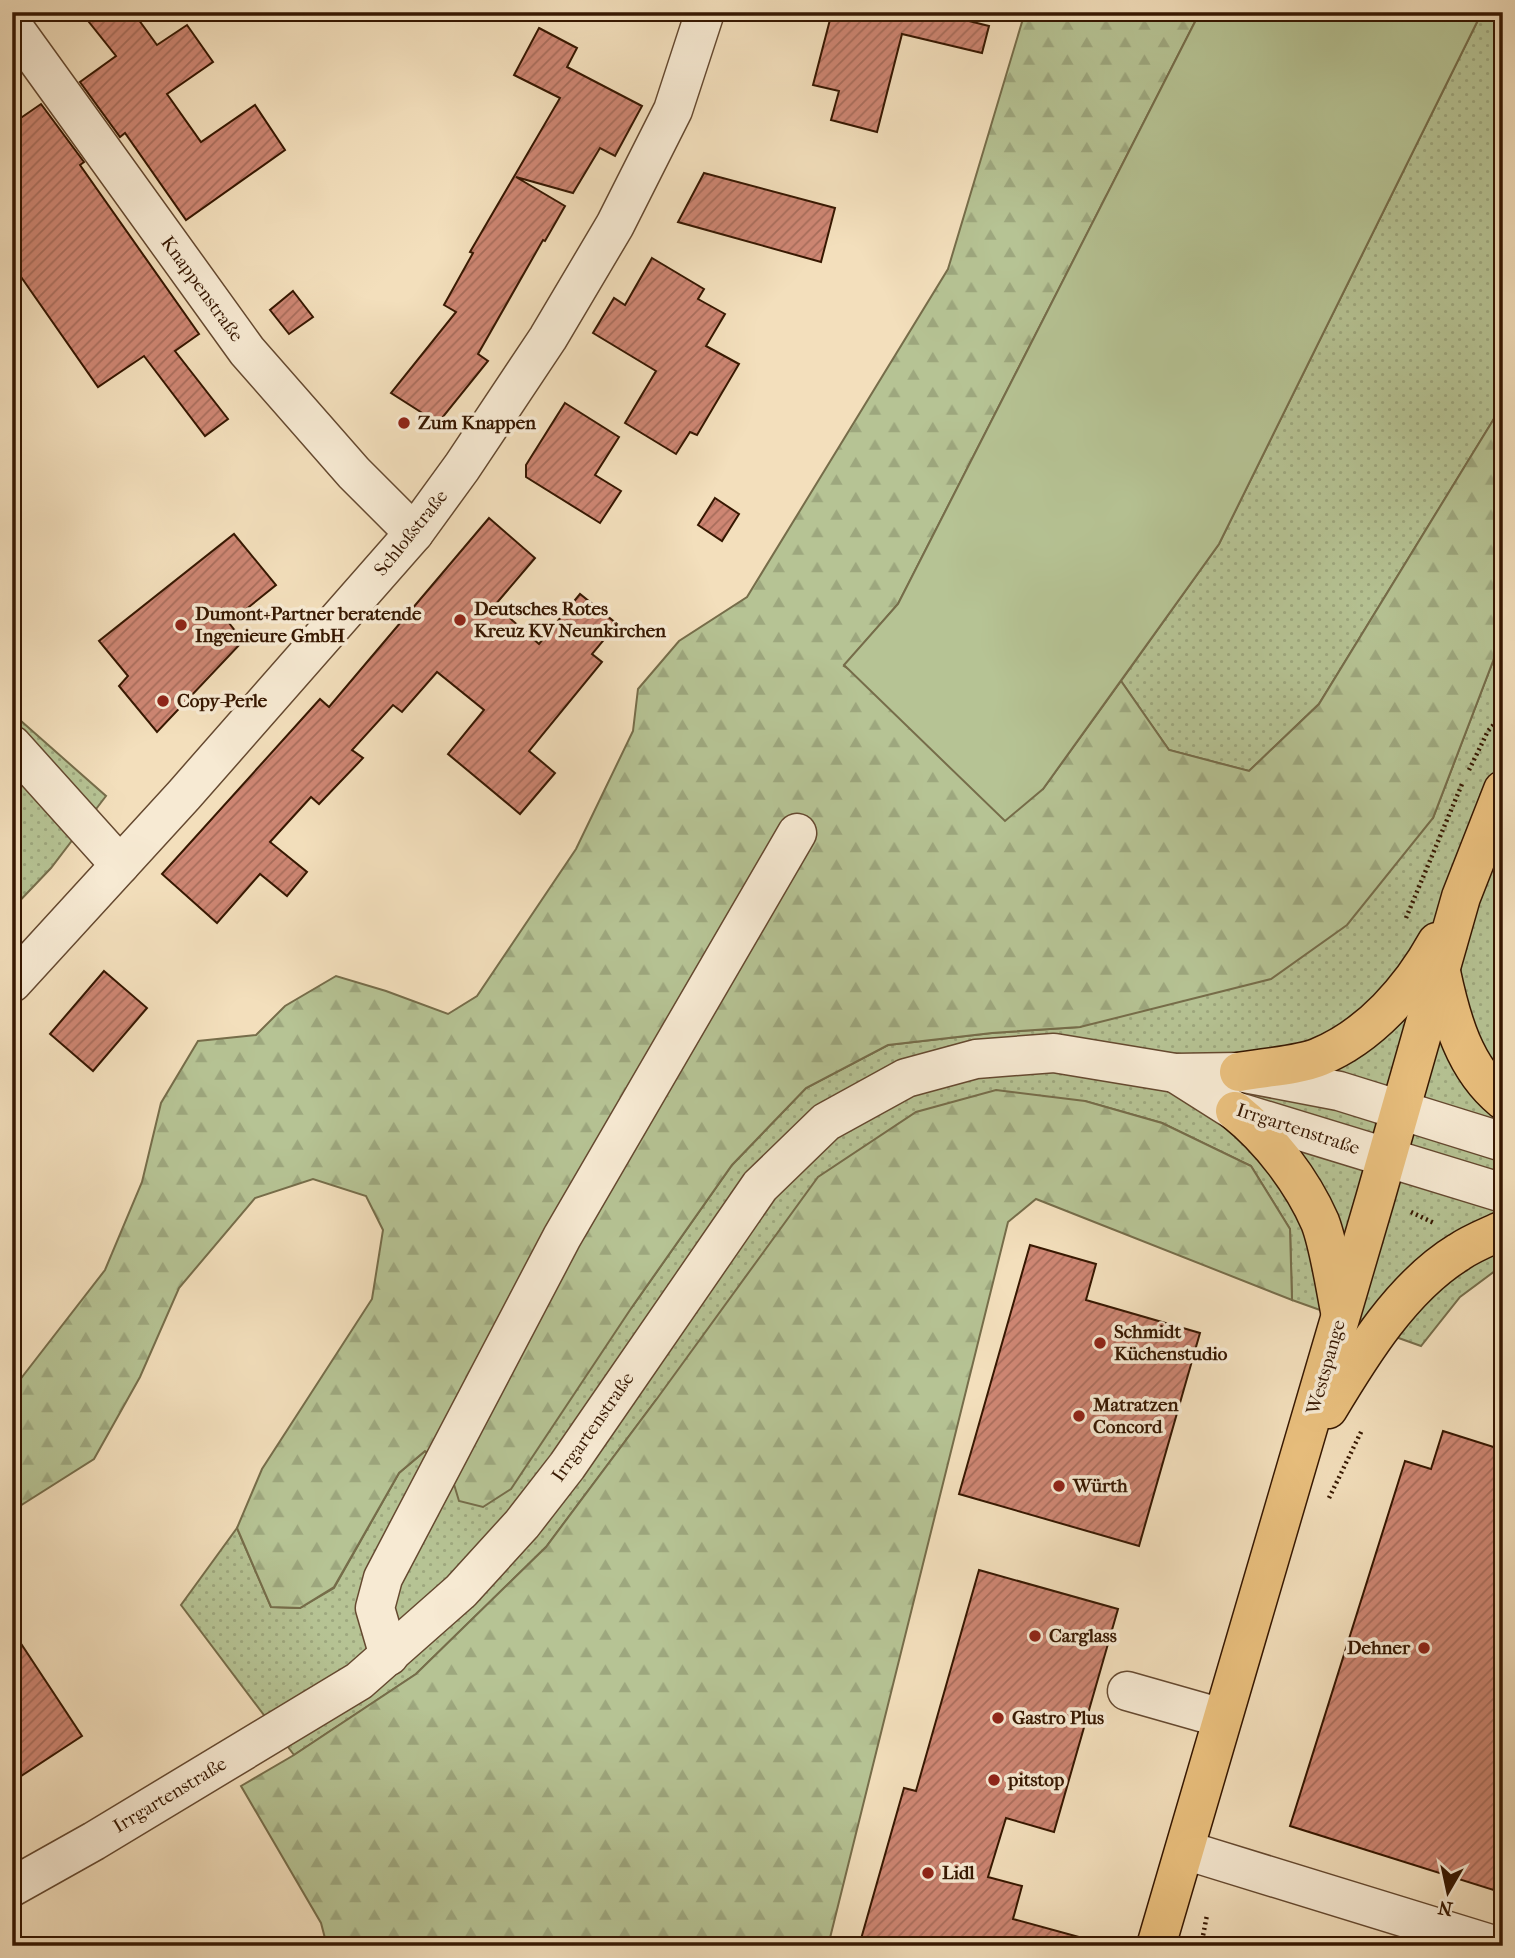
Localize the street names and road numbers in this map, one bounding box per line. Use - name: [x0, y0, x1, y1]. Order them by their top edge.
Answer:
- street label: Knappenstraße: [156, 232, 248, 346]
- street label: Schloßstraße: [370, 486, 452, 580]
- street label: Irrgartenstraße: [1234, 1099, 1362, 1159]
- street label: Westspange: [1302, 1317, 1350, 1418]
- street label: Irrgartenstraße: [547, 1368, 639, 1486]
- street label: Irrgartenstraße: [109, 1753, 231, 1837]

